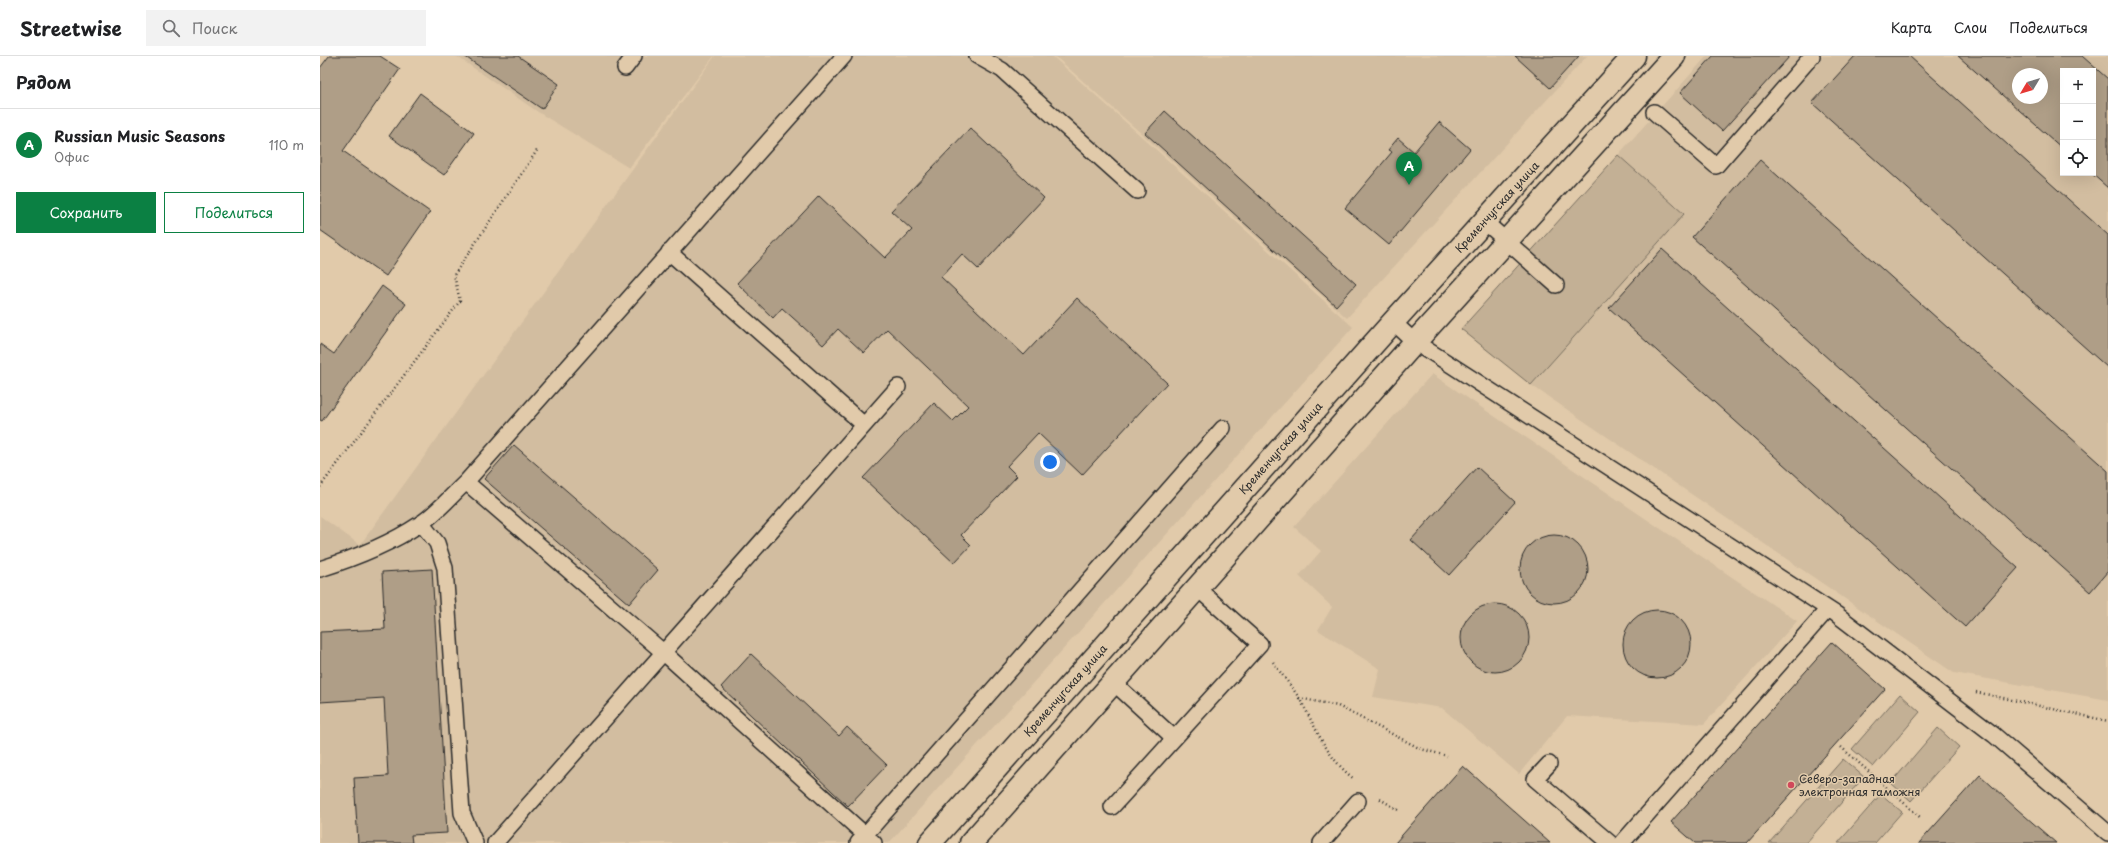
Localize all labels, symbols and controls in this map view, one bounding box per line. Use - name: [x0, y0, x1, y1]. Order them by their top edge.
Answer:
- search box: [146, 10, 426, 46]
- text: Streetwise: [20, 14, 122, 42]
- text: Поиск: [192, 16, 237, 39]
- icon: search: [160, 17, 182, 39]
- text: Карта: [1891, 17, 1932, 38]
- text: Слои: [1954, 17, 1987, 38]
- text: Поделиться: [2009, 17, 2088, 38]
- north arrow: [2012, 68, 2048, 104]
- map controls: [2060, 68, 2096, 176]
- button: +: [2060, 68, 2096, 104]
- text: Рядом: [16, 69, 71, 95]
- button: −: [2060, 104, 2096, 140]
- text: Russian Music Seasons: [54, 124, 225, 147]
- text: A: [24, 135, 34, 154]
- text: 110 m: [269, 135, 304, 154]
- button: locate: [2060, 140, 2096, 176]
- text: Офис: [54, 147, 89, 166]
- pin: A: [1396, 152, 1422, 185]
- street label: Кременчугская улица: [1451, 157, 1543, 256]
- button: Сохранить: [16, 192, 156, 233]
- button: Поделиться: [164, 192, 304, 233]
- street label: Кременчугская улица: [1235, 398, 1326, 498]
- your location: [1040, 452, 1060, 472]
- street label: Кременчугская улица: [1019, 640, 1111, 740]
- place label: Северо-западная электронная таможня: [1799, 770, 1920, 800]
- marker: Северо-западная электронная таможня: [1786, 780, 1796, 790]

